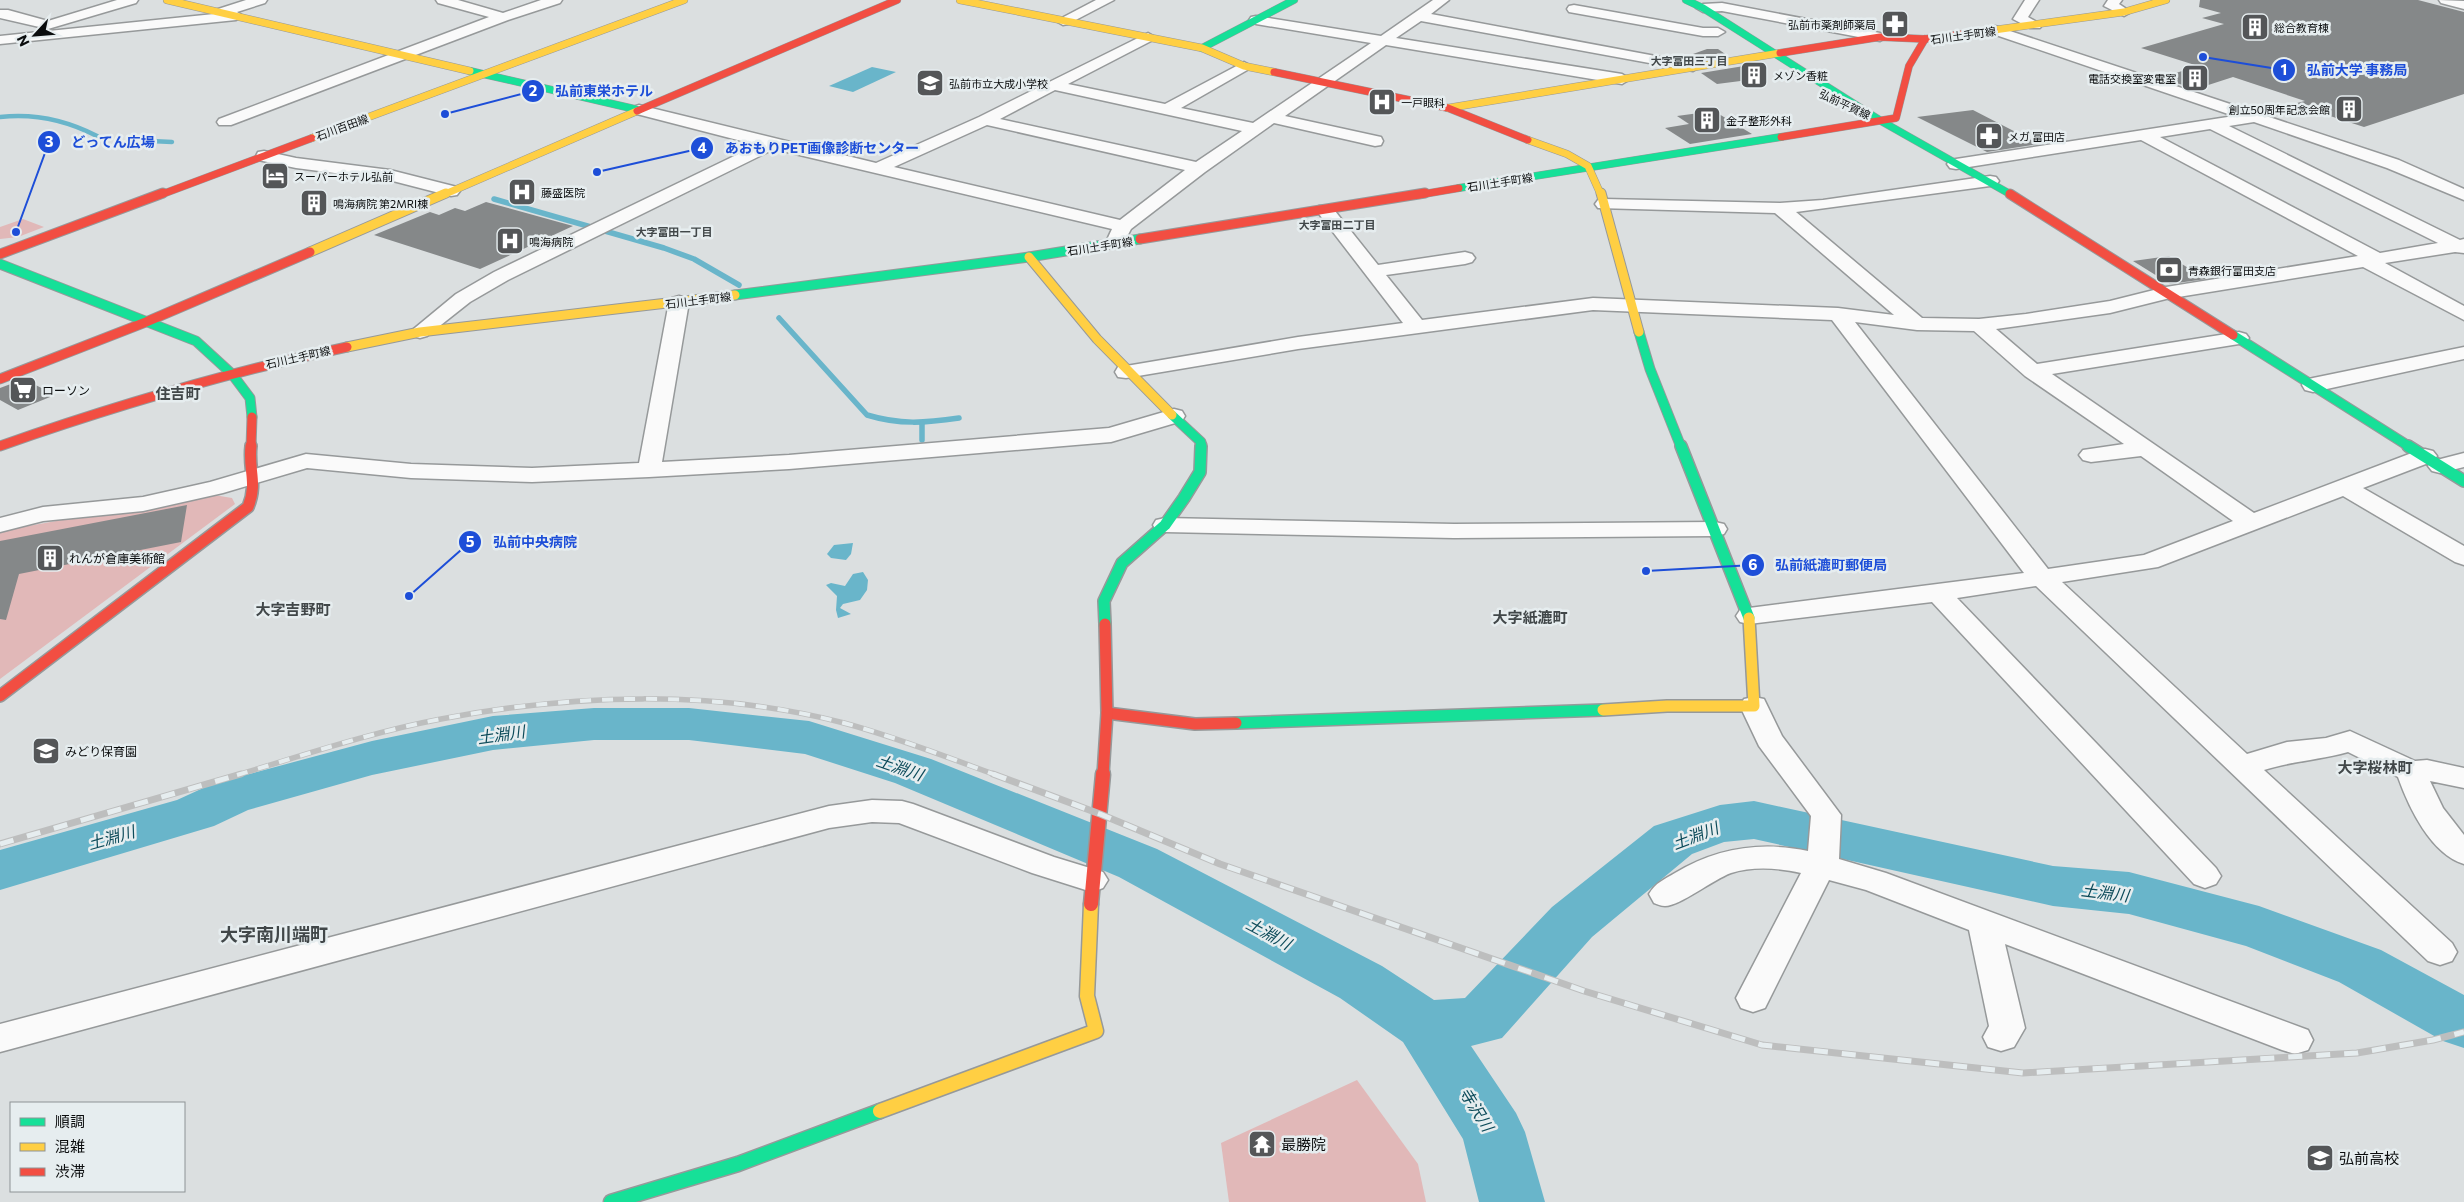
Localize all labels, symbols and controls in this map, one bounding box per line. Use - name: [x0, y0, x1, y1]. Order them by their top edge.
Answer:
- pharmacy icon: 弘前市薬剤師薬局: [1880, 9, 1910, 39]
- north arrow: [10, 10, 60, 60]
- building icon: 総合教育棟: [2240, 12, 2270, 42]
- place label: 弘前市薬剤師薬局: [1788, 18, 1876, 31]
- place label: 総合教育棟: [2274, 21, 2329, 34]
- street label: 石川土手町線: [1929, 24, 1997, 46]
- text: N: [13, 32, 33, 49]
- district label: 大字富田三丁目: [1651, 54, 1728, 67]
- callout: 弘前大学 事務局: [2271, 56, 2417, 85]
- building icon: メゾン香粧: [1739, 60, 1769, 90]
- text: 1: [2281, 60, 2287, 78]
- text: 弘前大学 事務局: [2307, 61, 2407, 78]
- building icon: 電話交換室変電室: [2180, 63, 2210, 93]
- school or university icon: 弘前市立大成小学校: [915, 68, 945, 98]
- place label: メゾン香粧: [1773, 69, 1828, 82]
- place label: 電話交換室変電室: [2088, 72, 2176, 85]
- callout: 弘前東栄ホテル: [520, 77, 663, 106]
- place label: 弘前市立大成小学校: [949, 77, 1048, 90]
- text: 2: [529, 81, 537, 99]
- text: 弘前東栄ホテル: [555, 82, 653, 99]
- street label: 弘前平賀線: [1817, 86, 1873, 122]
- hospital icon: 一戸眼科: [1367, 87, 1397, 117]
- building icon: 創立50周年記念会館: [2334, 94, 2364, 124]
- place label: 一戸眼科: [1401, 96, 1445, 109]
- place label: 創立50周年記念会館: [2229, 103, 2330, 116]
- building icon: 金子整形外科: [1692, 105, 1722, 135]
- street label: 石川百田線: [314, 111, 370, 143]
- place label: 金子整形外科: [1726, 114, 1792, 127]
- pharmacy icon: メガ 富田店: [1974, 121, 2004, 151]
- callout: どってん広場: [36, 128, 165, 157]
- place label: メガ 富田店: [2008, 130, 2065, 143]
- text: 3: [45, 132, 54, 150]
- text: どってん広場: [71, 133, 155, 150]
- callout: あおもりPET画像診断センター: [690, 133, 929, 162]
- text: 4: [697, 138, 707, 156]
- text: あおもりPET画像診断センター: [725, 139, 919, 156]
- hotel icon: スーパーホテル弘前: [260, 161, 290, 191]
- place label: スーパーホテル弘前: [294, 170, 393, 183]
- street label: 石川土手町線: [1466, 170, 1534, 194]
- hospital icon: 藤盛医院: [507, 177, 537, 207]
- place label: 藤盛医院: [541, 186, 585, 199]
- building icon: 鳴海病院 第2MRI棟: [299, 188, 329, 218]
- place label: 鳴海病院 第2MRI棟: [333, 197, 428, 210]
- district label: 大字富田二丁目: [1299, 218, 1376, 231]
- district label: 大字富田一丁目: [636, 225, 713, 238]
- hospital icon: 鳴海病院: [495, 226, 525, 256]
- street label: 石川土手町線: [1066, 234, 1134, 258]
- place label: 鳴海病院: [529, 235, 573, 248]
- bank icon: 青森銀行富田支店: [2154, 255, 2184, 285]
- place label: 青森銀行富田支店: [2188, 264, 2276, 277]
- street label: 石川土手町線: [664, 290, 732, 310]
- street label: 石川土手町線: [264, 343, 332, 371]
- supermarket icon: ローソン: [8, 375, 38, 405]
- place label: ローソン: [42, 383, 90, 397]
- district label: 住吉町: [155, 384, 201, 402]
- callout: 弘前中央病院: [458, 527, 587, 556]
- text: 5: [466, 532, 475, 550]
- text: 弘前中央病院: [493, 533, 577, 550]
- building icon: れんが倉庫美術館: [35, 543, 65, 573]
- callout: 弘前紙漉町郵便局: [1740, 550, 1897, 579]
- place label: れんが倉庫美術館: [69, 551, 165, 565]
- text: 6: [1748, 555, 1758, 573]
- text: 弘前紙漉町郵便局: [1775, 556, 1887, 573]
- district label: 大字吉野町: [255, 600, 331, 618]
- district label: 大字紙漉町: [1492, 608, 1568, 626]
- water label: 土淵川: [476, 721, 528, 747]
- school or university icon: みどり保育園: [31, 736, 61, 766]
- place label: みどり保育園: [65, 744, 137, 758]
- water label: 土淵川: [874, 750, 928, 784]
- district label: 大字桜林町: [2337, 758, 2413, 776]
- water label: 土淵川: [1669, 817, 1723, 852]
- water label: 土淵川: [85, 821, 139, 853]
- water label: 土淵川: [2080, 880, 2132, 905]
- water label: 土淵川: [1243, 913, 1296, 954]
- district label: 大字南川端町: [220, 923, 328, 945]
- water label: 寺沢川: [1456, 1084, 1499, 1136]
- legend: [10, 1102, 185, 1192]
- text: 順調: [55, 1112, 85, 1130]
- temple icon: 最勝院: [1247, 1129, 1277, 1159]
- place label: 最勝院: [1281, 1135, 1326, 1153]
- text: 混雑: [55, 1137, 85, 1155]
- school or university icon: 弘前高校: [2305, 1143, 2335, 1173]
- place label: 弘前高校: [2339, 1149, 2399, 1167]
- text: 渋滞: [55, 1162, 85, 1180]

